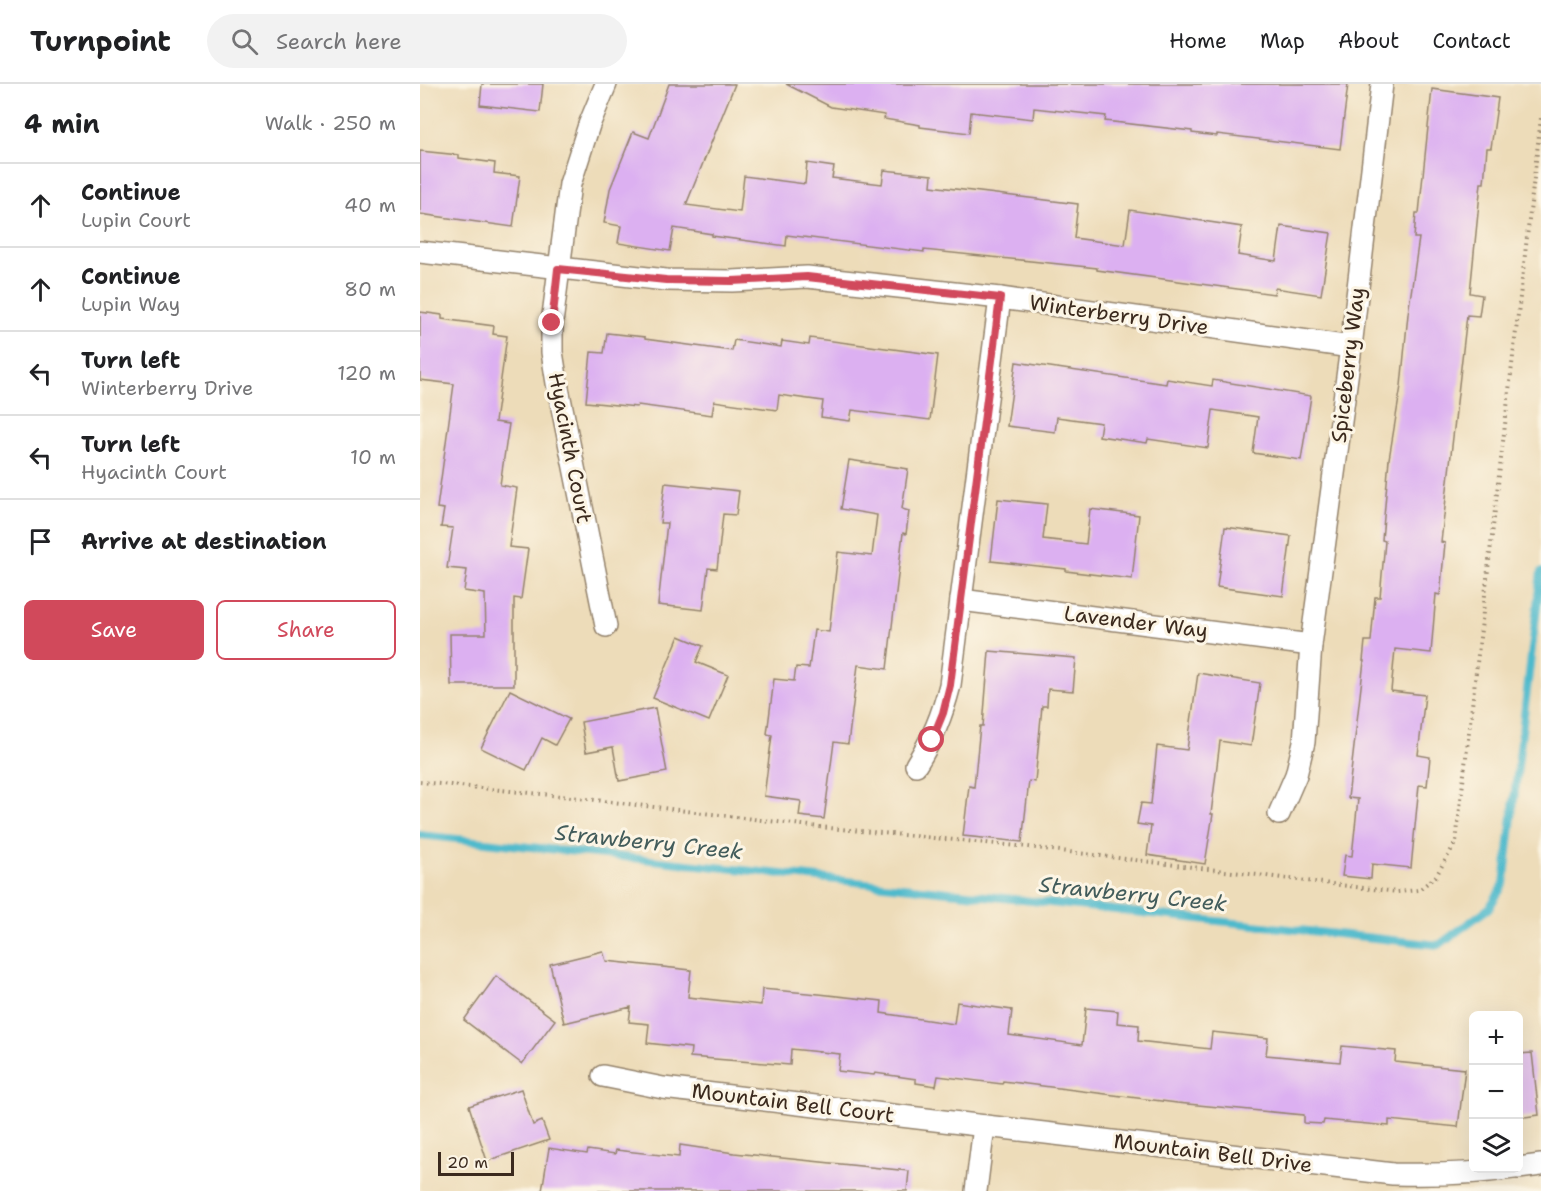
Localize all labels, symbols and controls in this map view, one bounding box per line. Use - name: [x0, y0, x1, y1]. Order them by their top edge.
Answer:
- search box: [207, 14, 627, 68]
- text: Turnpoint: [30, 22, 171, 60]
- icon: search: [228, 25, 261, 58]
- text: Search here: [276, 27, 402, 56]
- text: Home: [1169, 27, 1227, 55]
- text: Map: [1260, 27, 1305, 55]
- text: About: [1338, 27, 1399, 55]
- text: Contact: [1432, 27, 1511, 55]
- text: 4 min: [24, 106, 100, 141]
- text: Walk · 250 m: [265, 110, 396, 136]
- text: Continue: [81, 178, 181, 207]
- icon: ahead: [24, 189, 57, 222]
- text: 40 m: [344, 192, 396, 218]
- text: Lupin Court: [81, 207, 191, 233]
- text: Continue: [81, 262, 181, 291]
- icon: ahead: [24, 273, 57, 306]
- text: 80 m: [344, 276, 396, 302]
- street label: Spiceberry Way: [1325, 286, 1371, 444]
- street label: Winterberry Drive: [1027, 289, 1211, 341]
- text: Lupin Way: [81, 291, 180, 317]
- route end: [538, 309, 564, 335]
- text: Turn left: [81, 346, 180, 375]
- icon: left: [24, 357, 57, 390]
- text: 120 m: [337, 360, 396, 386]
- street label: Hyacinth Court: [542, 370, 598, 526]
- text: Winterberry Drive: [81, 375, 253, 401]
- text: Turn left: [81, 430, 180, 459]
- icon: left: [24, 441, 57, 474]
- text: 10 m: [350, 444, 396, 470]
- text: Hyacinth Court: [81, 459, 227, 485]
- icon: arrive: [24, 525, 57, 558]
- text: Arrive at destination: [81, 527, 327, 556]
- street label: Lavender Way: [1062, 599, 1210, 645]
- button: Save: [24, 600, 204, 660]
- button: Share: [216, 600, 396, 660]
- route start: [918, 726, 944, 752]
- water label: Strawberry Creek: [554, 818, 745, 866]
- water label: Strawberry Creek: [1038, 870, 1229, 918]
- map controls: [1469, 1011, 1523, 1173]
- button: +: [1469, 1011, 1523, 1065]
- button: −: [1469, 1065, 1523, 1119]
- street label: Mountain Bell Court: [690, 1077, 896, 1129]
- button: layers: [1469, 1119, 1523, 1173]
- street label: Mountain Bell Drive: [1112, 1127, 1314, 1179]
- scale bar: [438, 1149, 514, 1176]
- text: 20 m: [447, 1152, 488, 1173]

